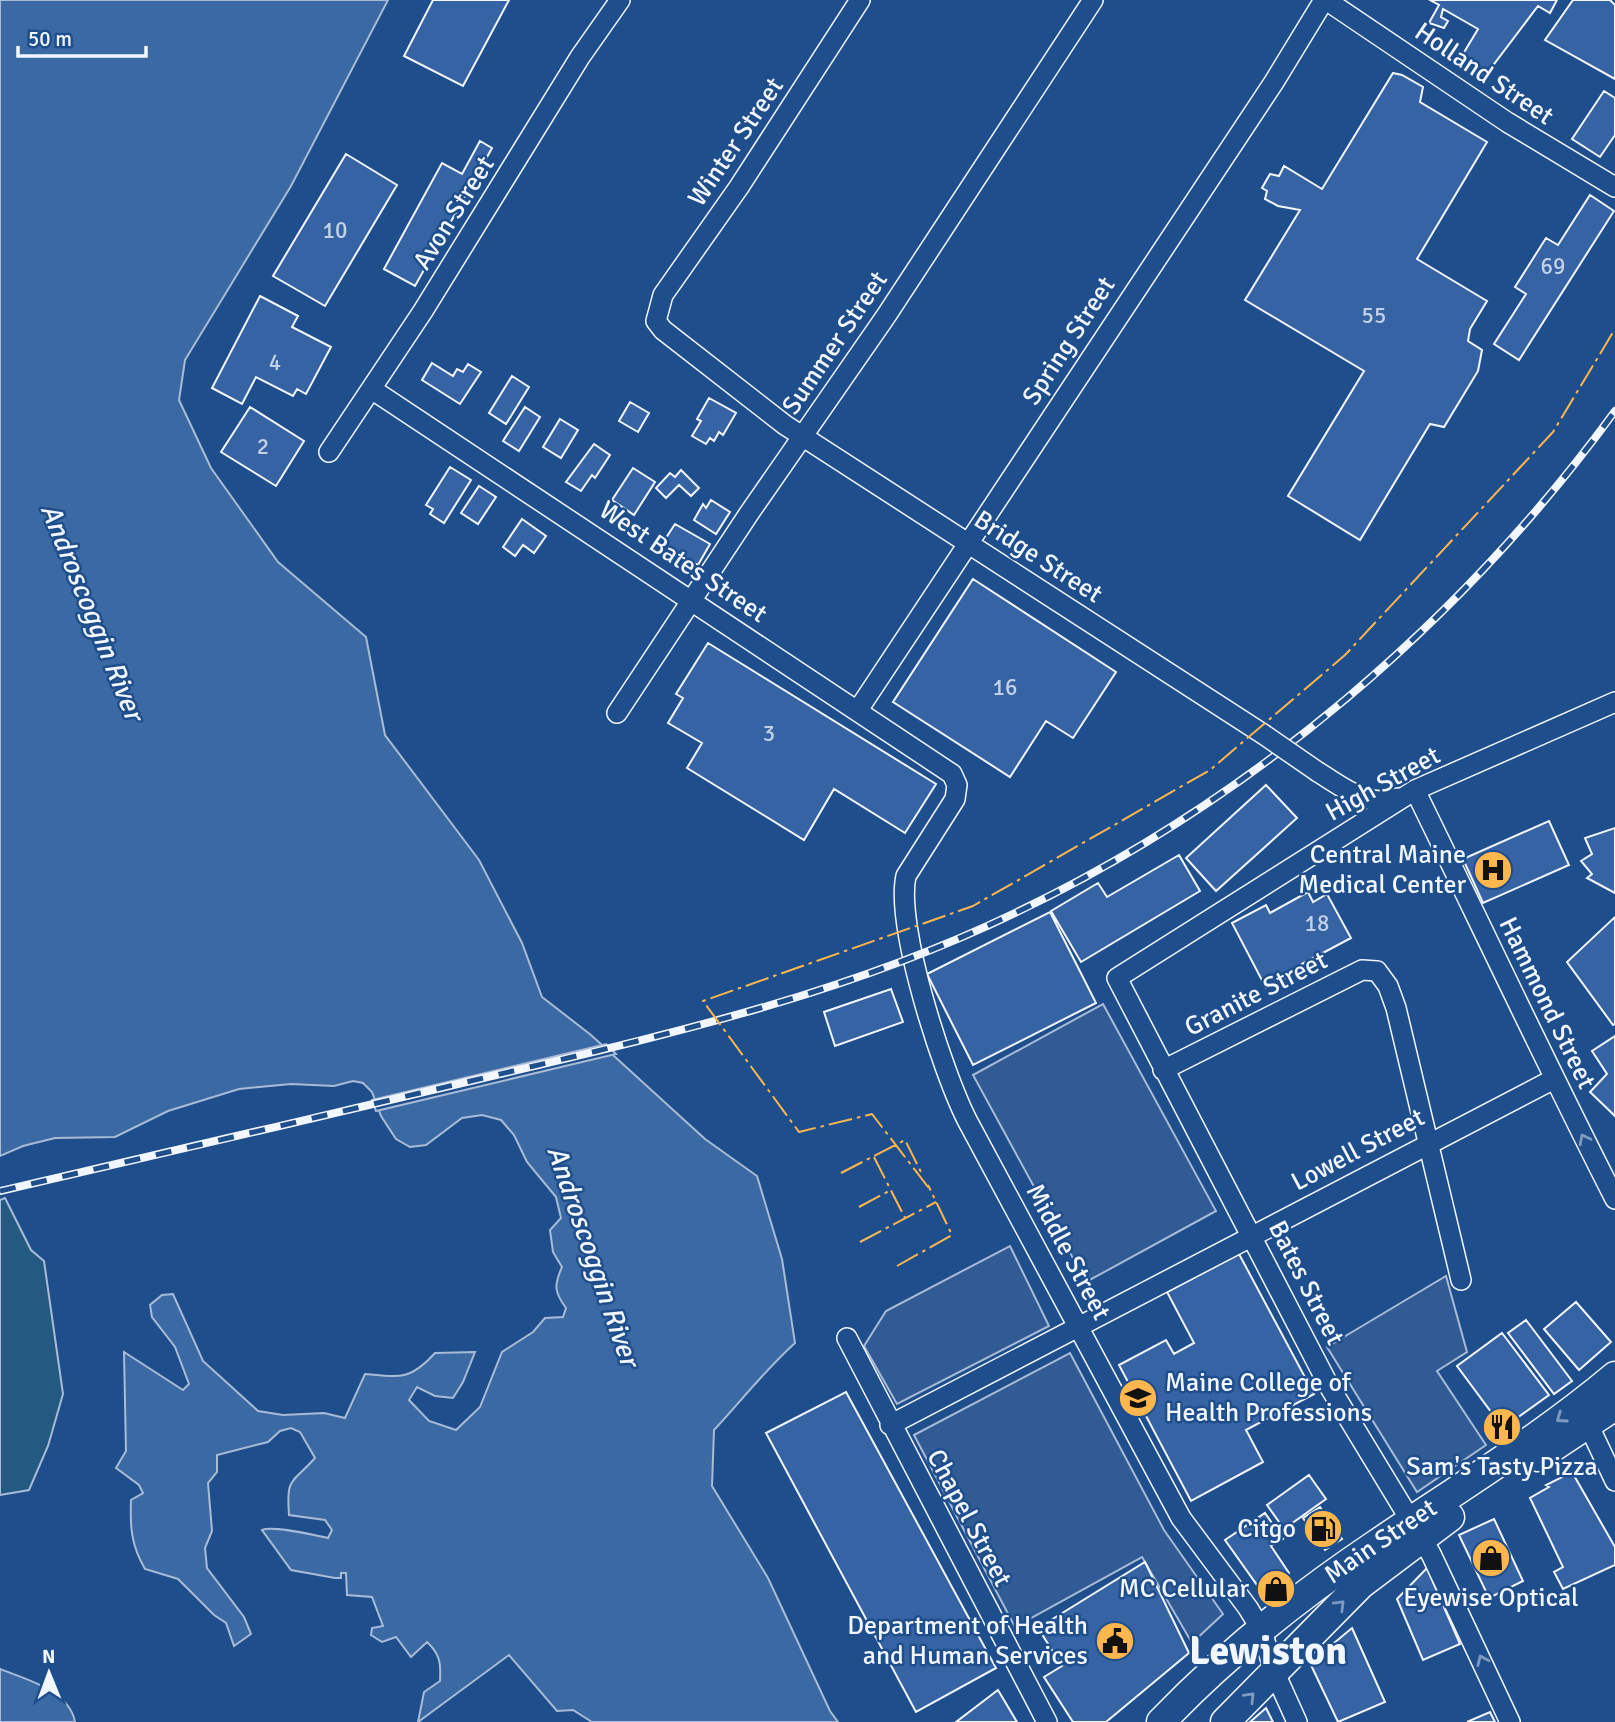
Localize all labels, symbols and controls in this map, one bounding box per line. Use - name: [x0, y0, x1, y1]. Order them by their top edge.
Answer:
- scale bar: [18, 14, 145, 58]
- street label: Holland Street: [1408, 16, 1560, 132]
- text: 50 m: [28, 26, 72, 52]
- street label: Winter Street: [681, 72, 791, 212]
- street label: Avon Street: [406, 150, 502, 276]
- house number: 10: [323, 216, 347, 245]
- house number: 69: [1541, 252, 1565, 281]
- street label: Summer Street: [775, 265, 895, 421]
- street label: Spring Street: [1016, 271, 1122, 411]
- house number: 55: [1362, 301, 1386, 330]
- house number: 4: [269, 348, 281, 377]
- house number: 2: [257, 432, 269, 461]
- street label: West Bates Street: [593, 494, 773, 630]
- water label: Androscoggin River: [33, 499, 152, 729]
- street label: Bridge Street: [968, 504, 1108, 610]
- house number: 16: [993, 673, 1017, 702]
- house number: 3: [763, 719, 775, 748]
- street label: High Street: [1320, 739, 1446, 829]
- place label: Central Maine Medical Center: [1298, 839, 1466, 901]
- hospital icon: Central Maine Medical Center: [1472, 849, 1514, 891]
- house number: 18: [1305, 909, 1329, 938]
- street label: Hammond Street: [1492, 912, 1602, 1094]
- street label: Granite Street: [1179, 944, 1333, 1044]
- street label: Lowell Street: [1286, 1102, 1430, 1198]
- one-way arrow: [1579, 1134, 1593, 1147]
- water label: Androscoggin River: [539, 1141, 648, 1374]
- street label: Middle Street: [1019, 1179, 1117, 1325]
- street label: Bates Street: [1261, 1215, 1351, 1351]
- place label: Maine College of Health Professions: [1165, 1367, 1372, 1429]
- school or university icon: Maine College of Health Professions: [1117, 1377, 1159, 1419]
- restaurant icon: Sam's Tasty Pizza: [1481, 1406, 1523, 1448]
- one-way arrow: [1556, 1410, 1569, 1422]
- street label: Chapel Street: [919, 1444, 1019, 1592]
- place label: Sam's Tasty Pizza: [1406, 1451, 1598, 1483]
- street label: Main Street: [1318, 1492, 1443, 1591]
- fuel station icon: Citgo: [1302, 1508, 1344, 1550]
- place label: Citgo: [1237, 1513, 1296, 1545]
- shop icon: Eyewise Optical: [1470, 1537, 1512, 1579]
- shop icon: MC Cellular: [1255, 1568, 1297, 1610]
- place label: MC Cellular: [1119, 1573, 1249, 1605]
- place label: Eyewise Optical: [1403, 1582, 1579, 1614]
- one-way arrow: [1331, 1601, 1344, 1614]
- place label: Department of Health and Human Services: [847, 1610, 1088, 1672]
- public building icon: Department of Health and Human Services: [1094, 1620, 1136, 1662]
- district label: Lewiston: [1189, 1626, 1347, 1676]
- north arrow: [14, 1638, 84, 1708]
- text: N: [42, 1645, 56, 1669]
- one-way arrow: [1476, 1655, 1490, 1667]
- one-way arrow: [1241, 1692, 1254, 1705]

